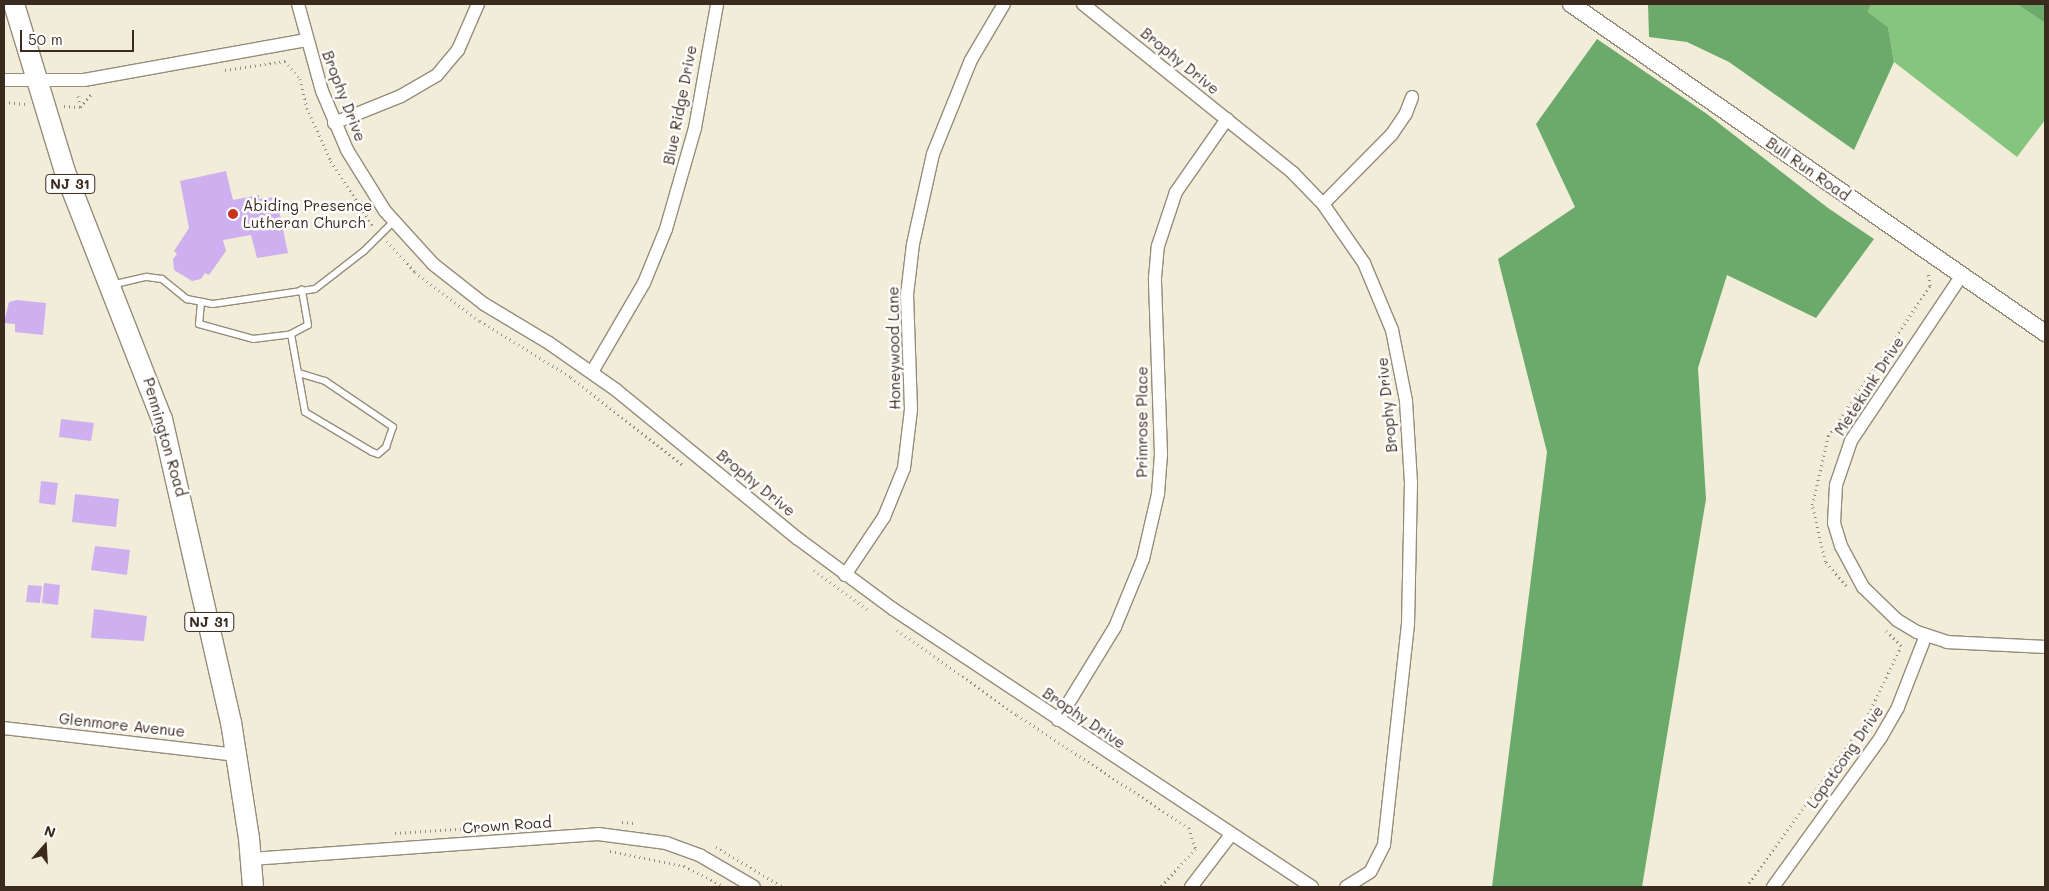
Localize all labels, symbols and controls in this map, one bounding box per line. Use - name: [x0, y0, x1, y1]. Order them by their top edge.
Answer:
- scale bar: [22, 20, 136, 52]
- street label: Brophy Drive: [1137, 24, 1223, 98]
- text: 50 m: [28, 29, 63, 49]
- street label: Blue Ridge Drive: [660, 44, 700, 166]
- street label: Brophy Drive: [318, 48, 370, 144]
- street label: Bull Run Road: [1763, 133, 1853, 205]
- road number: NJ 31: [45, 172, 95, 195]
- place label: Abiding Presence Lutheran Church: [243, 196, 372, 231]
- marker: Abiding Presence Lutheran Church: [227, 208, 239, 220]
- street label: Honeywood Lane: [884, 286, 904, 410]
- street label: Metekunk Drive: [1830, 333, 1908, 439]
- street label: Brophy Drive: [1373, 356, 1401, 454]
- street label: Primrose Place: [1133, 366, 1151, 478]
- street label: Pennington Road: [139, 376, 191, 498]
- street label: Brophy Drive: [713, 446, 799, 520]
- road number: NJ 31: [184, 610, 234, 634]
- street label: Brophy Drive: [1039, 684, 1129, 752]
- street label: Lopatcong Drive: [1803, 702, 1887, 812]
- street label: Glenmore Avenue: [58, 709, 186, 741]
- street label: Crown Road: [462, 813, 552, 837]
- north arrow: [20, 821, 70, 871]
- text: N: [42, 821, 58, 842]

